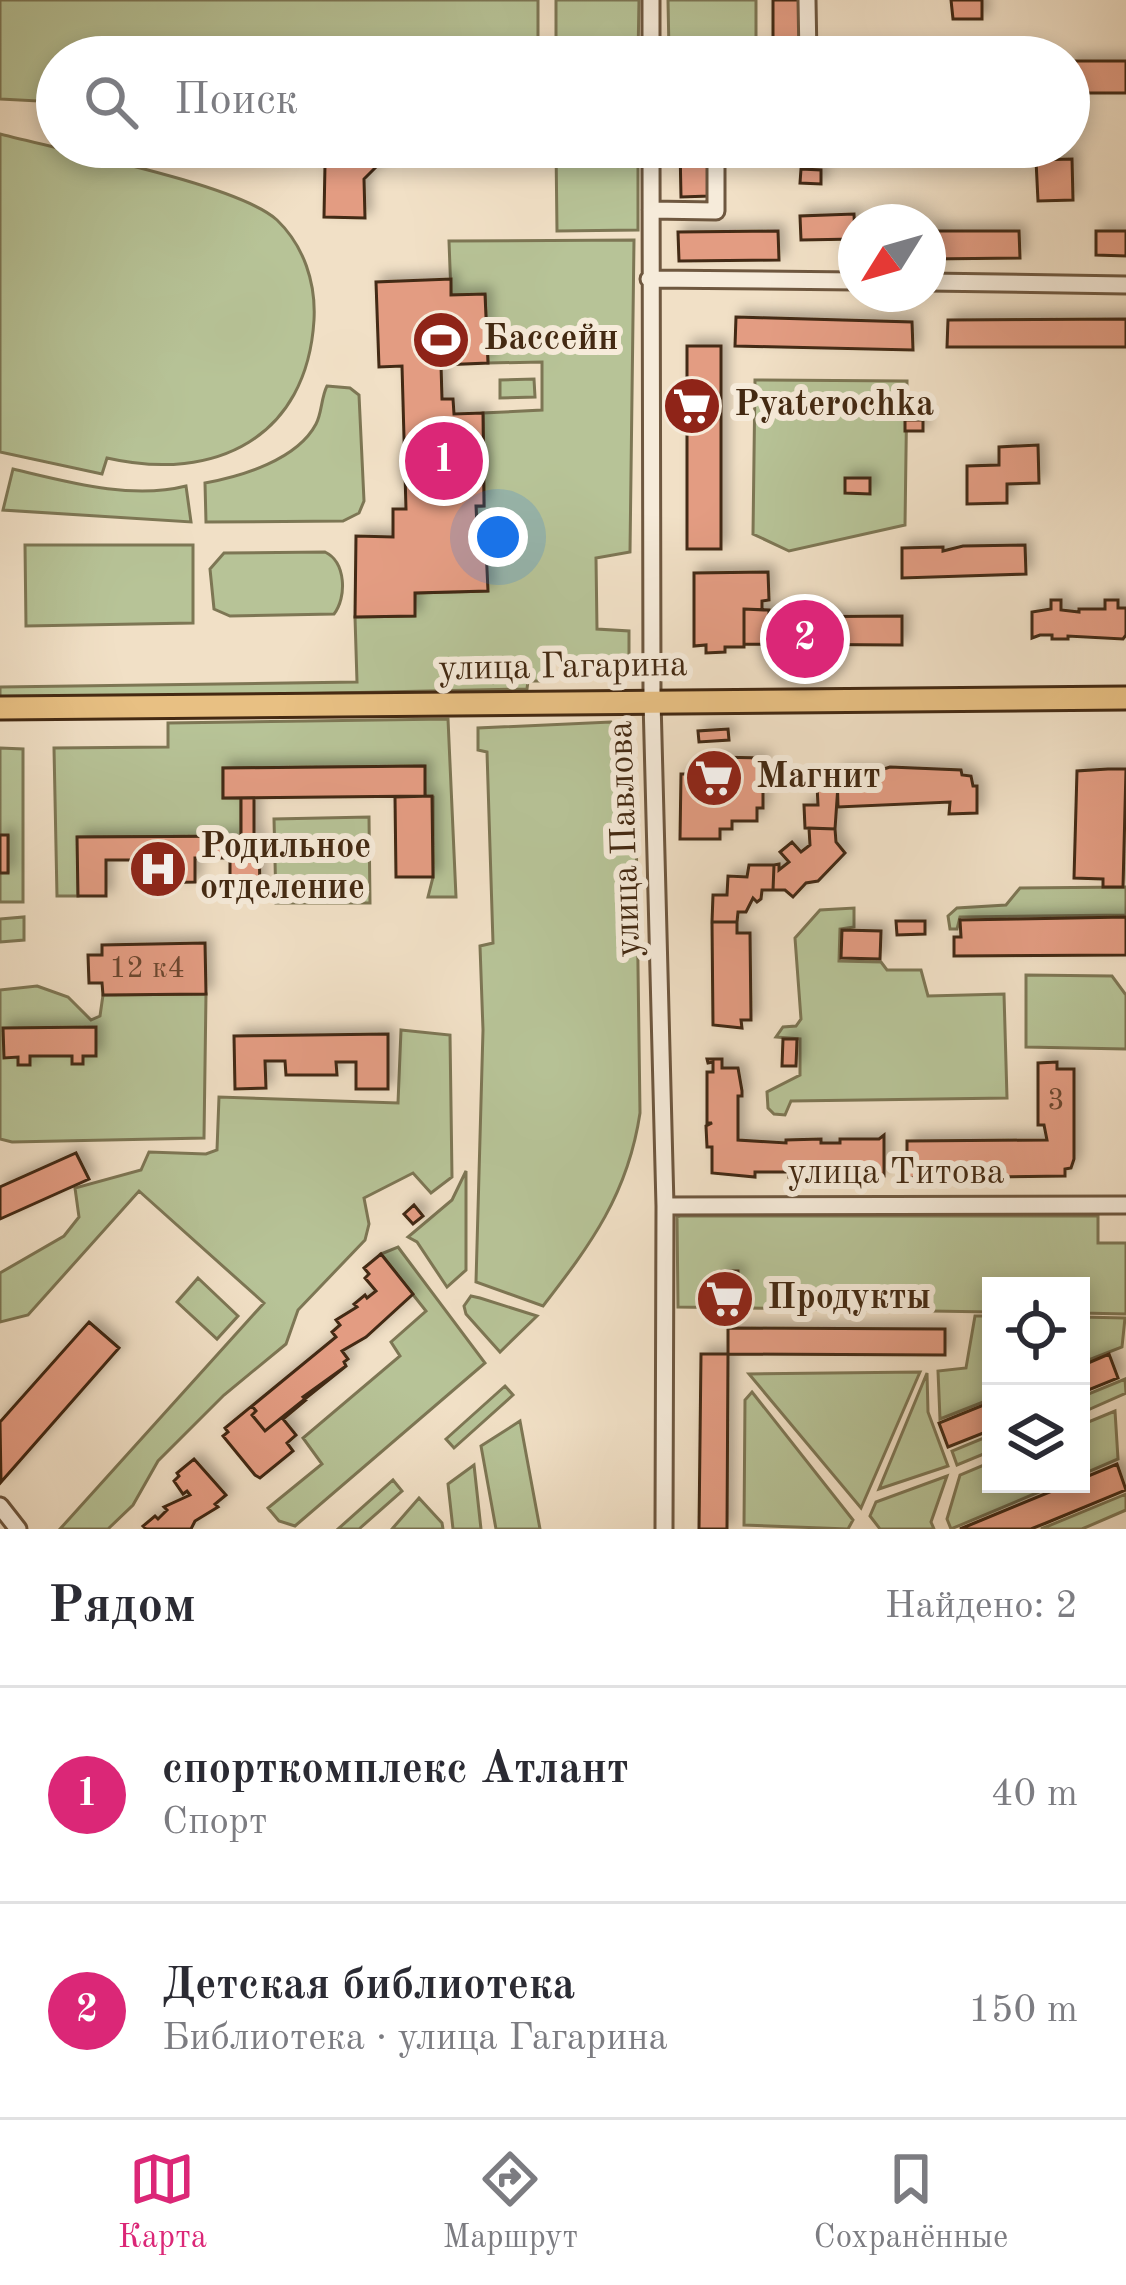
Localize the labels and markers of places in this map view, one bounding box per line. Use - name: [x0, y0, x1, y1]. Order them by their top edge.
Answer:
- sports icon: Бассейн: [410, 309, 472, 371]
- place label: Бассейн: [483, 322, 618, 358]
- supermarket icon: Pyaterochka: [661, 375, 723, 437]
- place label: Pyaterochka: [734, 388, 934, 424]
- pin: 1: [405, 416, 483, 506]
- pin: 2: [766, 594, 844, 684]
- supermarket icon: Магнит: [683, 747, 745, 809]
- place label: Магнит: [756, 760, 881, 796]
- place label: Родильное отделение: [200, 830, 371, 907]
- hospital icon: Родильное отделение: [127, 838, 189, 900]
- supermarket icon: Продукты: [694, 1268, 756, 1330]
- place label: Продукты: [767, 1281, 931, 1317]

